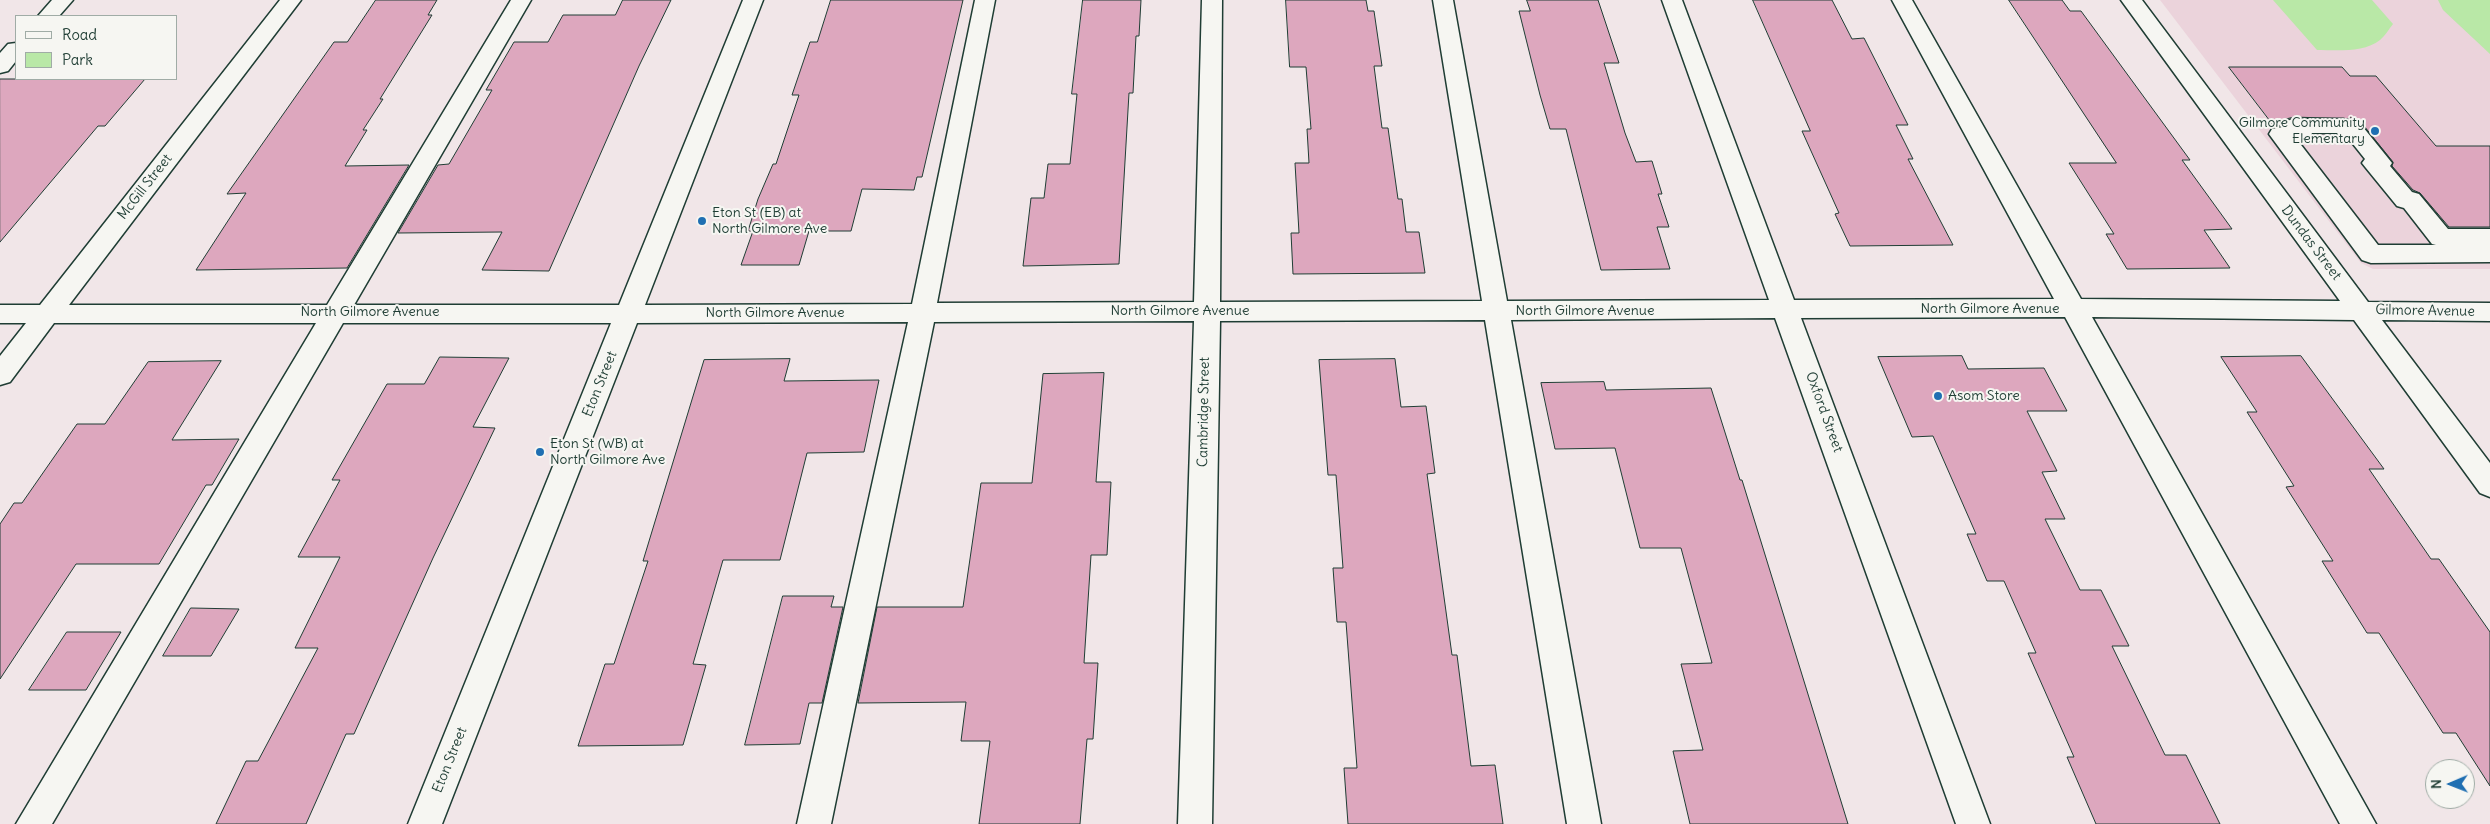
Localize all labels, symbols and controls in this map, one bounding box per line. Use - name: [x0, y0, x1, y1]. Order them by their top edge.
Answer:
- legend: [15, 15, 178, 80]
- text: Road: [62, 25, 97, 44]
- text: Park: [62, 50, 93, 69]
- place label: Gilmore Community Elementary: [2239, 115, 2365, 148]
- marker: Gilmore Community Elementary: [2369, 125, 2381, 137]
- street label: McGill Street: [114, 151, 176, 223]
- street label: Dundas Street: [2277, 202, 2345, 284]
- place label: Eton St (EB) at North Gilmore Ave: [712, 205, 827, 238]
- marker: Eton St (EB) at North Gilmore Ave: [696, 215, 708, 227]
- street label: North Gilmore Avenue: [1921, 301, 2059, 317]
- street label: Gilmore Avenue: [2375, 302, 2475, 320]
- street label: North Gilmore Avenue: [1111, 303, 1249, 319]
- street label: North Gilmore Avenue: [1516, 303, 1654, 319]
- street label: North Gilmore Avenue: [301, 304, 439, 320]
- street label: North Gilmore Avenue: [706, 305, 844, 321]
- street label: Eton Street: [579, 349, 621, 419]
- street label: Cambridge Street: [1195, 357, 1213, 467]
- street label: Oxford Street: [1802, 369, 1846, 455]
- place label: Asom Store: [1948, 388, 2020, 404]
- marker: Asom Store: [1932, 390, 1944, 402]
- place label: Eton St (WB) at North Gilmore Ave: [550, 436, 665, 468]
- marker: Eton St (WB) at North Gilmore Ave: [534, 446, 546, 458]
- street label: Eton Street: [429, 725, 471, 795]
- north arrow: [2425, 759, 2475, 809]
- text: N: [2427, 779, 2445, 789]

